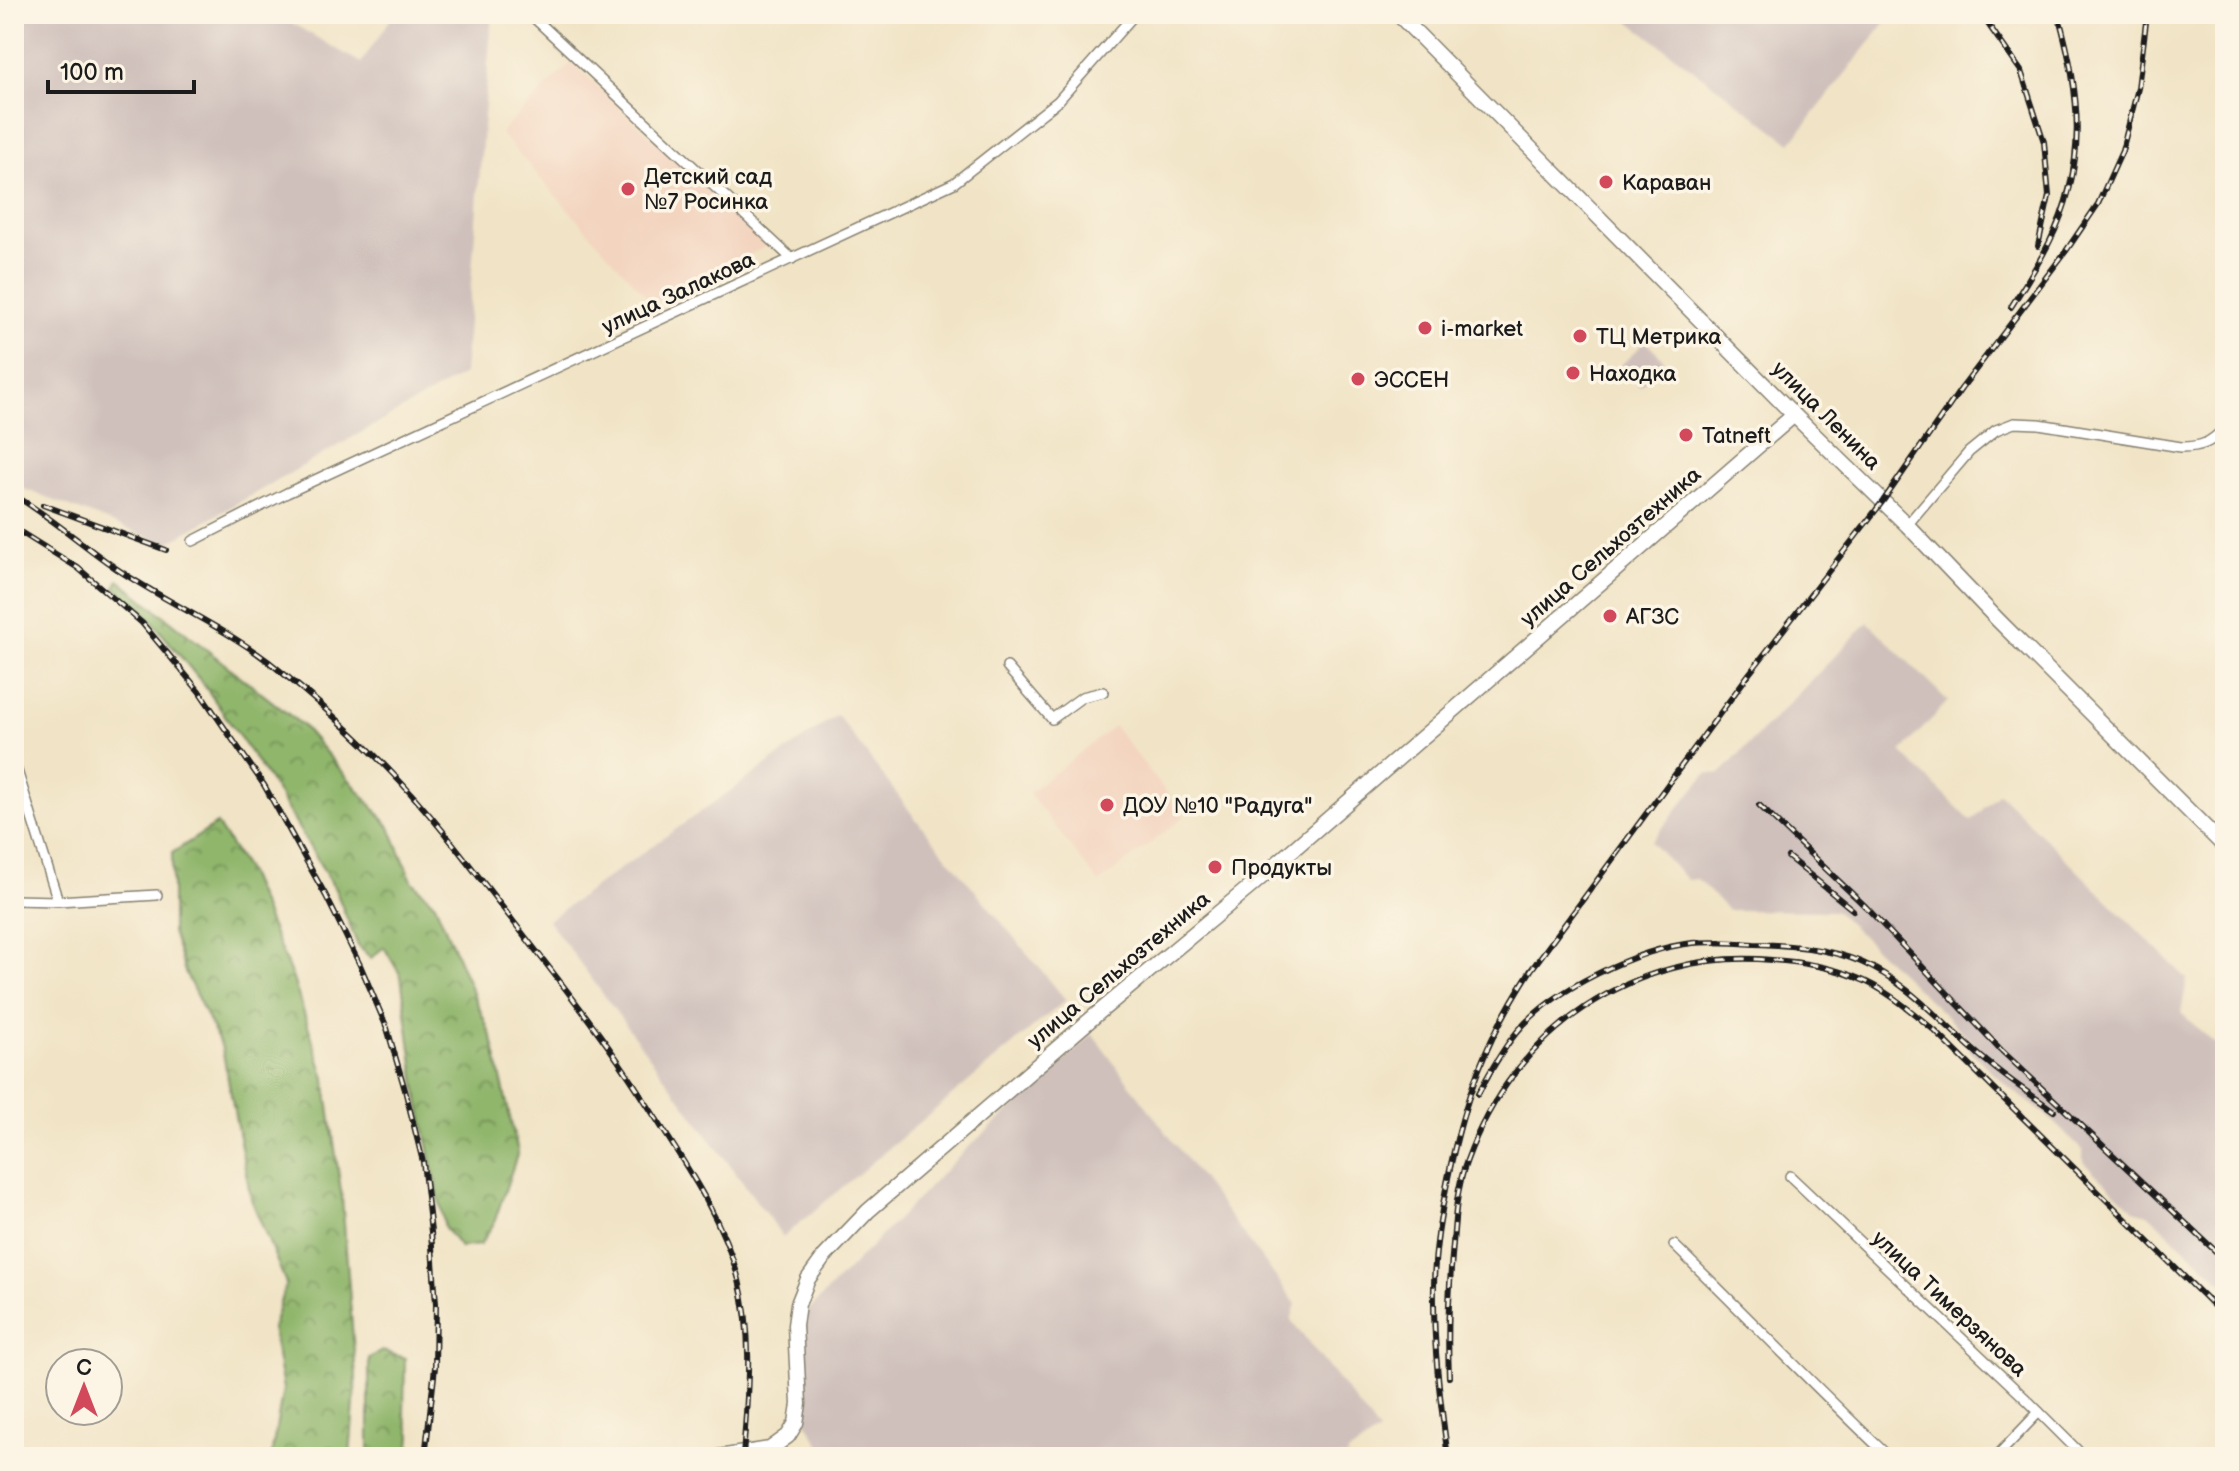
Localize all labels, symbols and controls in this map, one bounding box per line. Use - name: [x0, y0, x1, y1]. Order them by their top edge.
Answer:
- scale bar: [48, 44, 194, 94]
- text: 100 m: [60, 58, 124, 87]
- place label: Детский сад №7 Росинка: [644, 164, 772, 216]
- place label: Караван: [1622, 170, 1712, 197]
- marker: Караван: [1597, 173, 1615, 191]
- marker: Детский сад №7 Росинка: [619, 180, 637, 198]
- street label: улица Залакова: [598, 246, 759, 341]
- place label: i-market: [1441, 316, 1523, 343]
- marker: i-market: [1416, 319, 1434, 337]
- place label: ТЦ Метрика: [1596, 324, 1721, 351]
- marker: ТЦ Метрика: [1571, 327, 1589, 345]
- street label: улица Ленина: [1766, 356, 1886, 476]
- place label: Находка: [1589, 361, 1677, 388]
- marker: Находка: [1564, 364, 1582, 382]
- place label: ЭССЕН: [1374, 367, 1449, 394]
- marker: ЭССЕН: [1349, 370, 1367, 388]
- place label: Tatneft: [1702, 423, 1771, 450]
- marker: Tatneft: [1677, 426, 1695, 444]
- street label: улица Сельхозтехника: [1515, 461, 1707, 633]
- place label: АГЗС: [1625, 604, 1679, 631]
- marker: АГЗС: [1601, 607, 1619, 625]
- place label: ДОУ №10 "Радуга": [1123, 793, 1313, 820]
- marker: ДОУ №10 "Радуга": [1098, 796, 1116, 814]
- place label: Продукты: [1231, 855, 1332, 882]
- marker: Продукты: [1206, 858, 1224, 876]
- street label: улица Сельхозтехника: [1022, 886, 1216, 1055]
- street label: улица Тимерзянова: [1866, 1225, 2032, 1383]
- north arrow: [44, 1347, 124, 1427]
- text: С: [76, 1355, 92, 1382]

